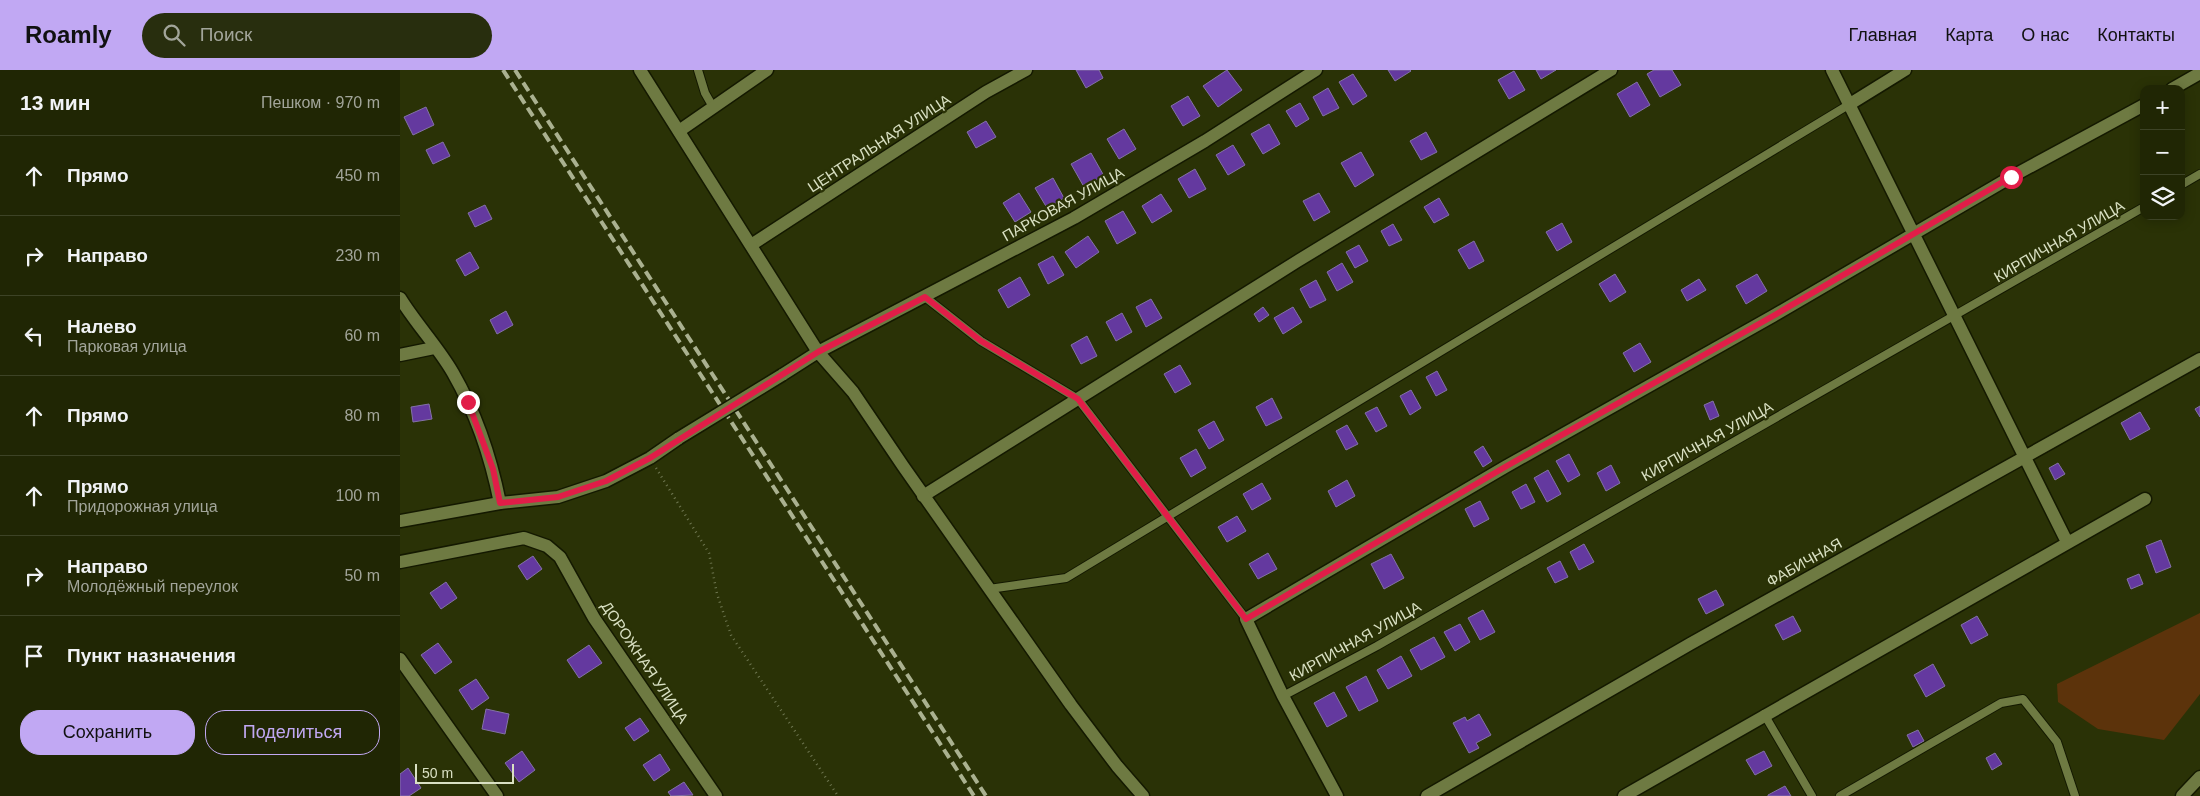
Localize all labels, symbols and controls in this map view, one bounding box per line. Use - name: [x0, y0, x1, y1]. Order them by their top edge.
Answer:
- search box: [142, 13, 492, 58]
- text: Roamly: [25, 21, 112, 48]
- icon: search: [160, 21, 188, 49]
- text: Поиск: [200, 24, 252, 45]
- text: Главная: [1849, 25, 1917, 45]
- text: Карта: [1945, 25, 1993, 45]
- text: О нас: [2021, 25, 2069, 45]
- text: Контакты: [2097, 25, 2175, 45]
- map controls: [2140, 85, 2185, 220]
- button: +: [2140, 85, 2185, 130]
- street label: ЦЕНТРАЛЬНАЯ УЛИЦА: [804, 90, 954, 196]
- text: 13 мин: [20, 91, 90, 114]
- text: Пешком · 970 m: [261, 94, 380, 111]
- button: −: [2140, 130, 2185, 175]
- icon: ahead: [20, 162, 48, 190]
- street label: ПАРКОВАЯ УЛИЦА: [999, 164, 1127, 244]
- text: Прямо: [67, 165, 129, 186]
- route start: [2000, 166, 2023, 189]
- text: 450 m: [336, 167, 380, 184]
- button: layers: [2140, 175, 2185, 220]
- street label: КИРПИЧНАЯ УЛИЦА: [1991, 197, 2127, 285]
- icon: right: [20, 242, 48, 270]
- text: Направо: [67, 245, 148, 266]
- text: 230 m: [336, 247, 380, 264]
- text: Налево: [67, 316, 137, 337]
- icon: left: [20, 322, 48, 350]
- text: 60 m: [344, 327, 380, 344]
- text: Парковая улица: [67, 338, 187, 355]
- route end: [457, 391, 480, 414]
- street label: КИРПИЧНАЯ УЛИЦА: [1638, 398, 1776, 484]
- icon: ahead: [20, 402, 48, 430]
- text: Прямо: [67, 405, 129, 426]
- text: 80 m: [344, 407, 380, 424]
- text: Прямо: [67, 476, 129, 497]
- icon: ahead: [20, 482, 48, 510]
- text: 100 m: [336, 487, 380, 504]
- text: Придорожная улица: [67, 498, 218, 515]
- street label: ФАБИЧНАЯ: [1763, 534, 1845, 590]
- text: Направо: [67, 556, 148, 577]
- icon: right: [20, 562, 48, 590]
- text: 50 m: [344, 567, 380, 584]
- text: Молодёжный переулок: [67, 578, 238, 595]
- street label: ДОРОЖНАЯ УЛИЦА: [598, 598, 692, 726]
- street label: КИРПИЧНАЯ УЛИЦА: [1286, 598, 1424, 684]
- icon: arrive: [20, 642, 48, 670]
- text: Пункт назначения: [67, 645, 236, 666]
- button: Сохранить: [20, 710, 195, 755]
- button: Поделиться: [205, 710, 380, 755]
- scale bar: [415, 761, 514, 784]
- text: 50 m: [422, 765, 453, 781]

